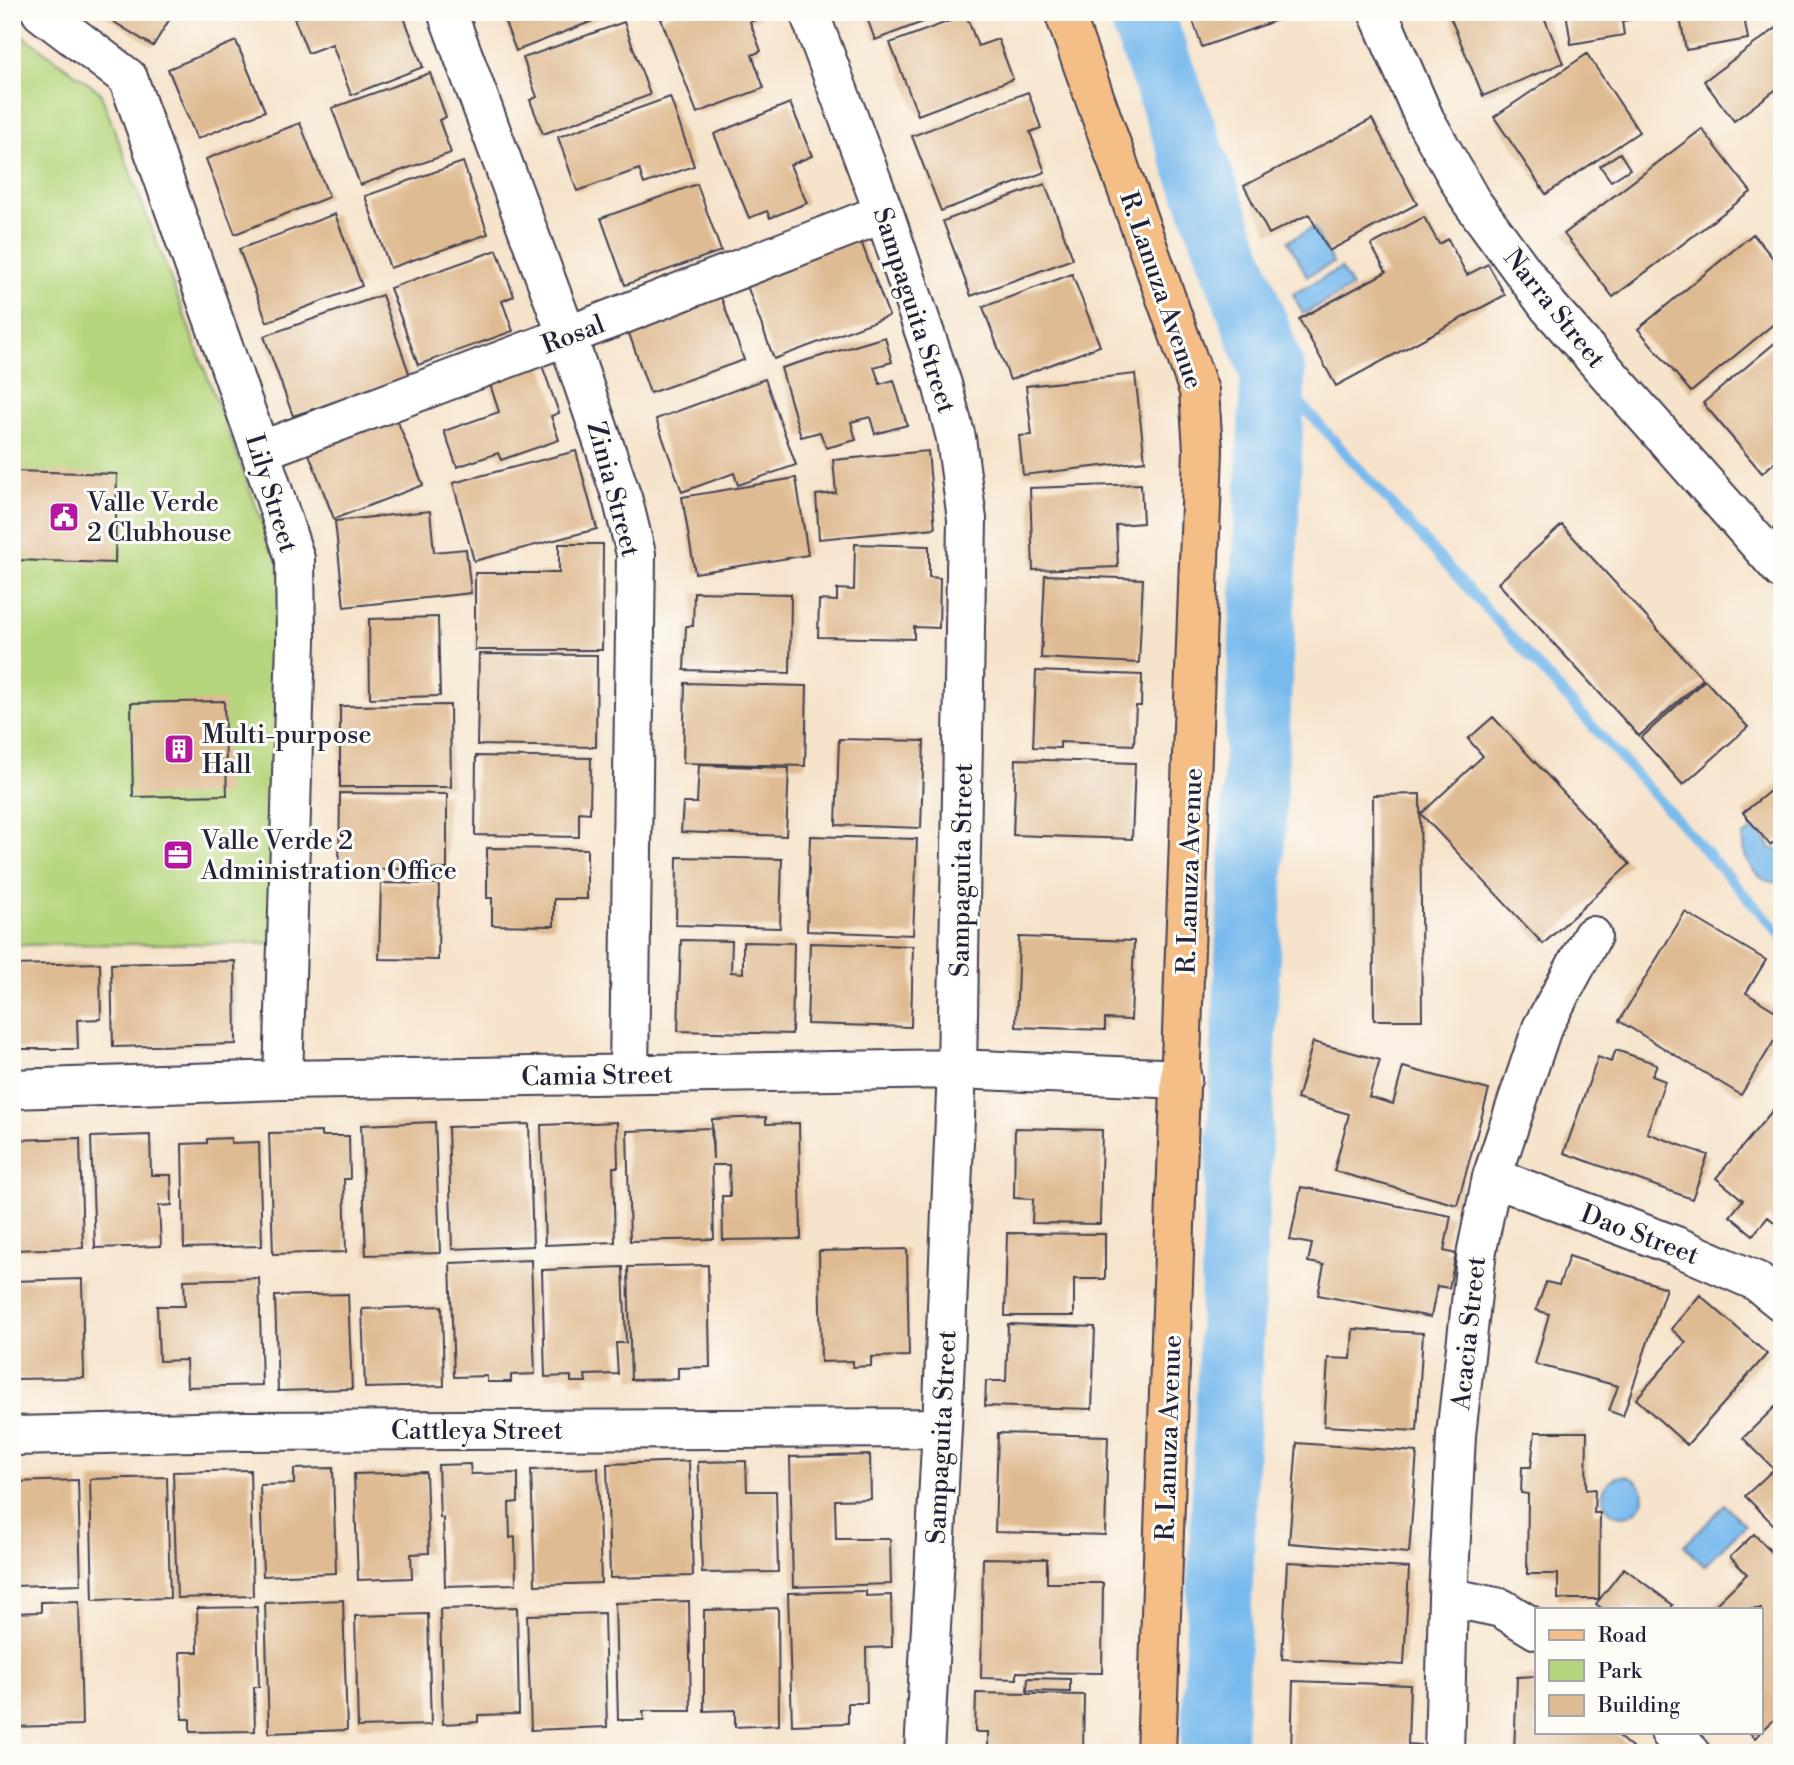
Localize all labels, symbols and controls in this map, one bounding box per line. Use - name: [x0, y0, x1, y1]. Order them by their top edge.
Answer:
- street label: R. Lanuza Avenue: [1112, 187, 1210, 393]
- street label: Sampaguita Street: [866, 203, 962, 417]
- street label: Narra Street: [1496, 243, 1612, 375]
- street label: Rosal: [537, 308, 610, 361]
- street label: Zinia Street: [580, 418, 646, 560]
- street label: Lily Street: [238, 430, 304, 556]
- place label: Valle Verde 2 Clubhouse: [86, 487, 232, 549]
- public building icon: Valle Verde 2 Clubhouse: [47, 500, 81, 534]
- place label: Multi-purpose Hall: [202, 719, 372, 781]
- building icon: Multi-purpose Hall: [162, 732, 196, 766]
- street label: Sampaguita Street: [944, 763, 980, 977]
- street label: R. Lanuza Avenue: [1170, 767, 1210, 975]
- place label: Valle Verde 2 Administration Office: [200, 825, 457, 887]
- office icon: Valle Verde 2 Administration Office: [161, 838, 195, 872]
- street label: Camia Street: [521, 1059, 673, 1093]
- street label: Dao Street: [1576, 1198, 1703, 1272]
- street label: Acacia Street: [1445, 1255, 1493, 1412]
- street label: Sampaguita Street: [920, 1329, 964, 1545]
- street label: R. Lanuza Avenue: [1149, 1334, 1189, 1542]
- street label: Cattleya Street: [391, 1415, 563, 1447]
- legend: [1535, 1608, 1762, 1734]
- text: Road: [1598, 1623, 1647, 1649]
- text: Park: [1598, 1659, 1643, 1685]
- text: Building: [1597, 1693, 1680, 1719]

